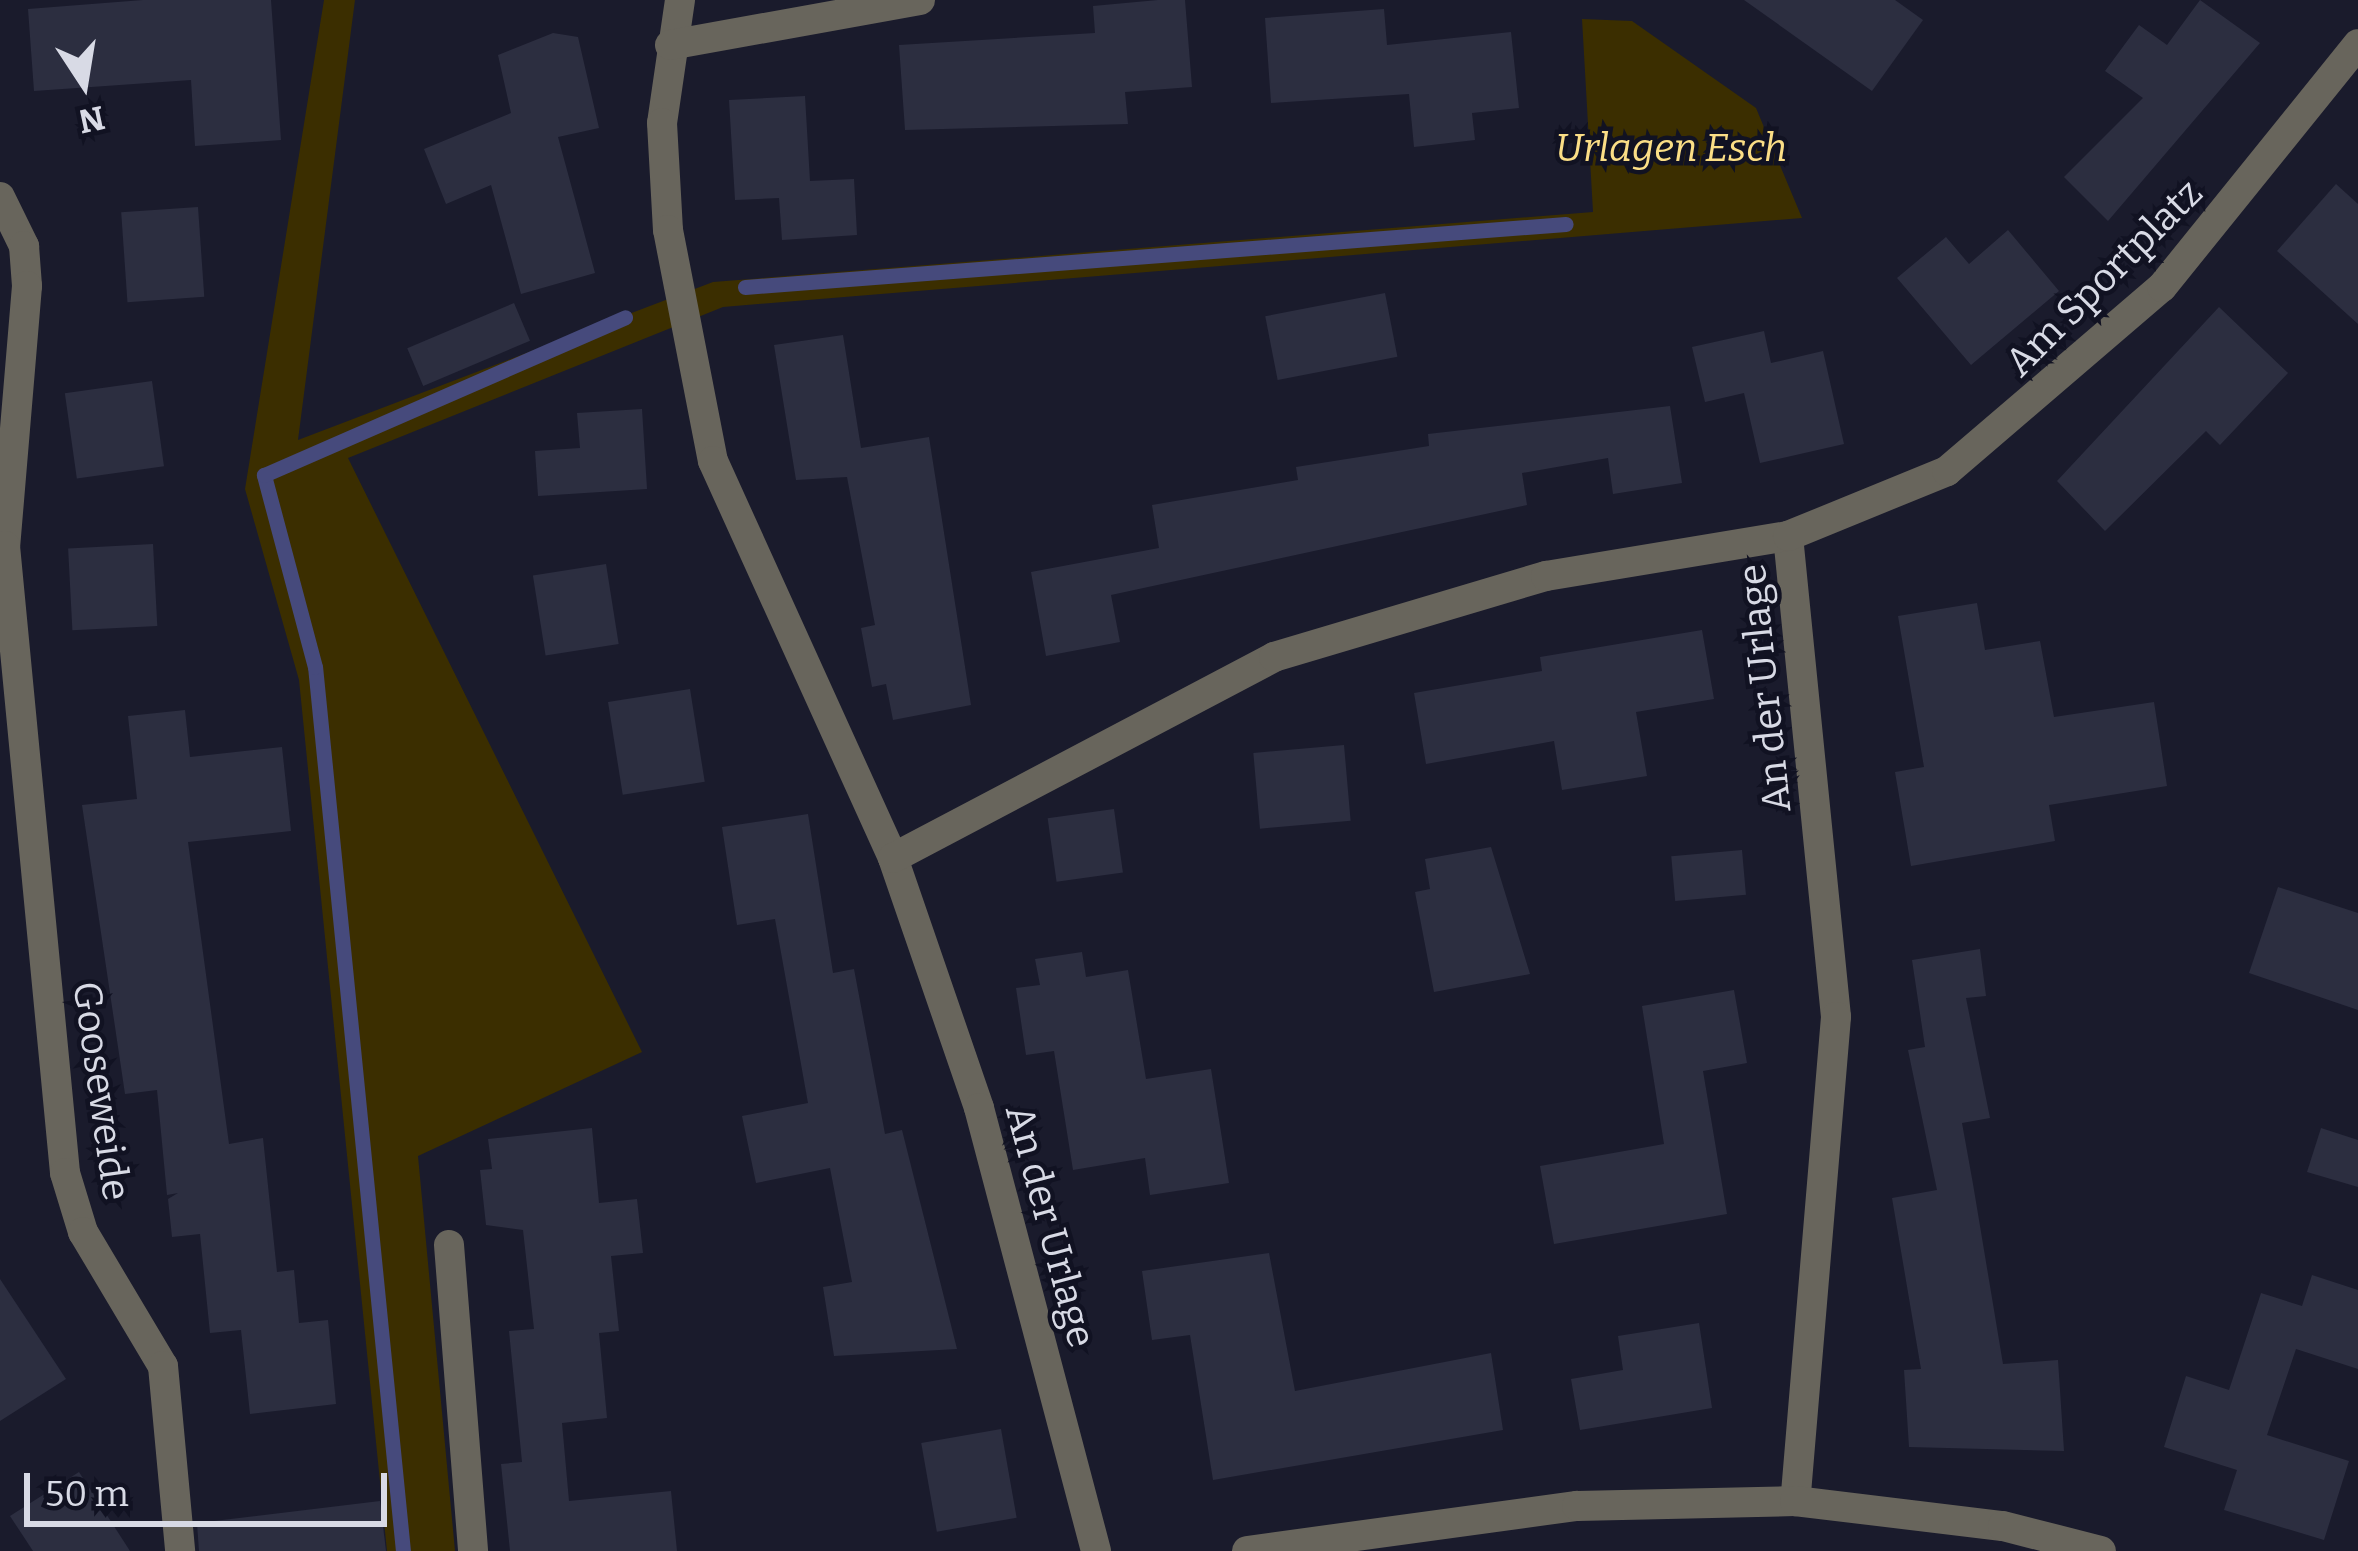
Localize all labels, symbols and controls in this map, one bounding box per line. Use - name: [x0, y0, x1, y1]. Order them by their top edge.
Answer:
- north arrow: [24, 24, 144, 144]
- text: N: [75, 97, 108, 141]
- park label: Urlagen Esch: [1555, 125, 1787, 171]
- street label: Am Sportplatz: [1996, 170, 2212, 386]
- street label: An der Urlage: [1729, 562, 1801, 814]
- street label: Gooseweide: [62, 979, 140, 1203]
- street label: An der Urlage: [995, 1100, 1105, 1352]
- scale bar: [30, 1449, 393, 1523]
- text: 50 m: [45, 1472, 129, 1516]

